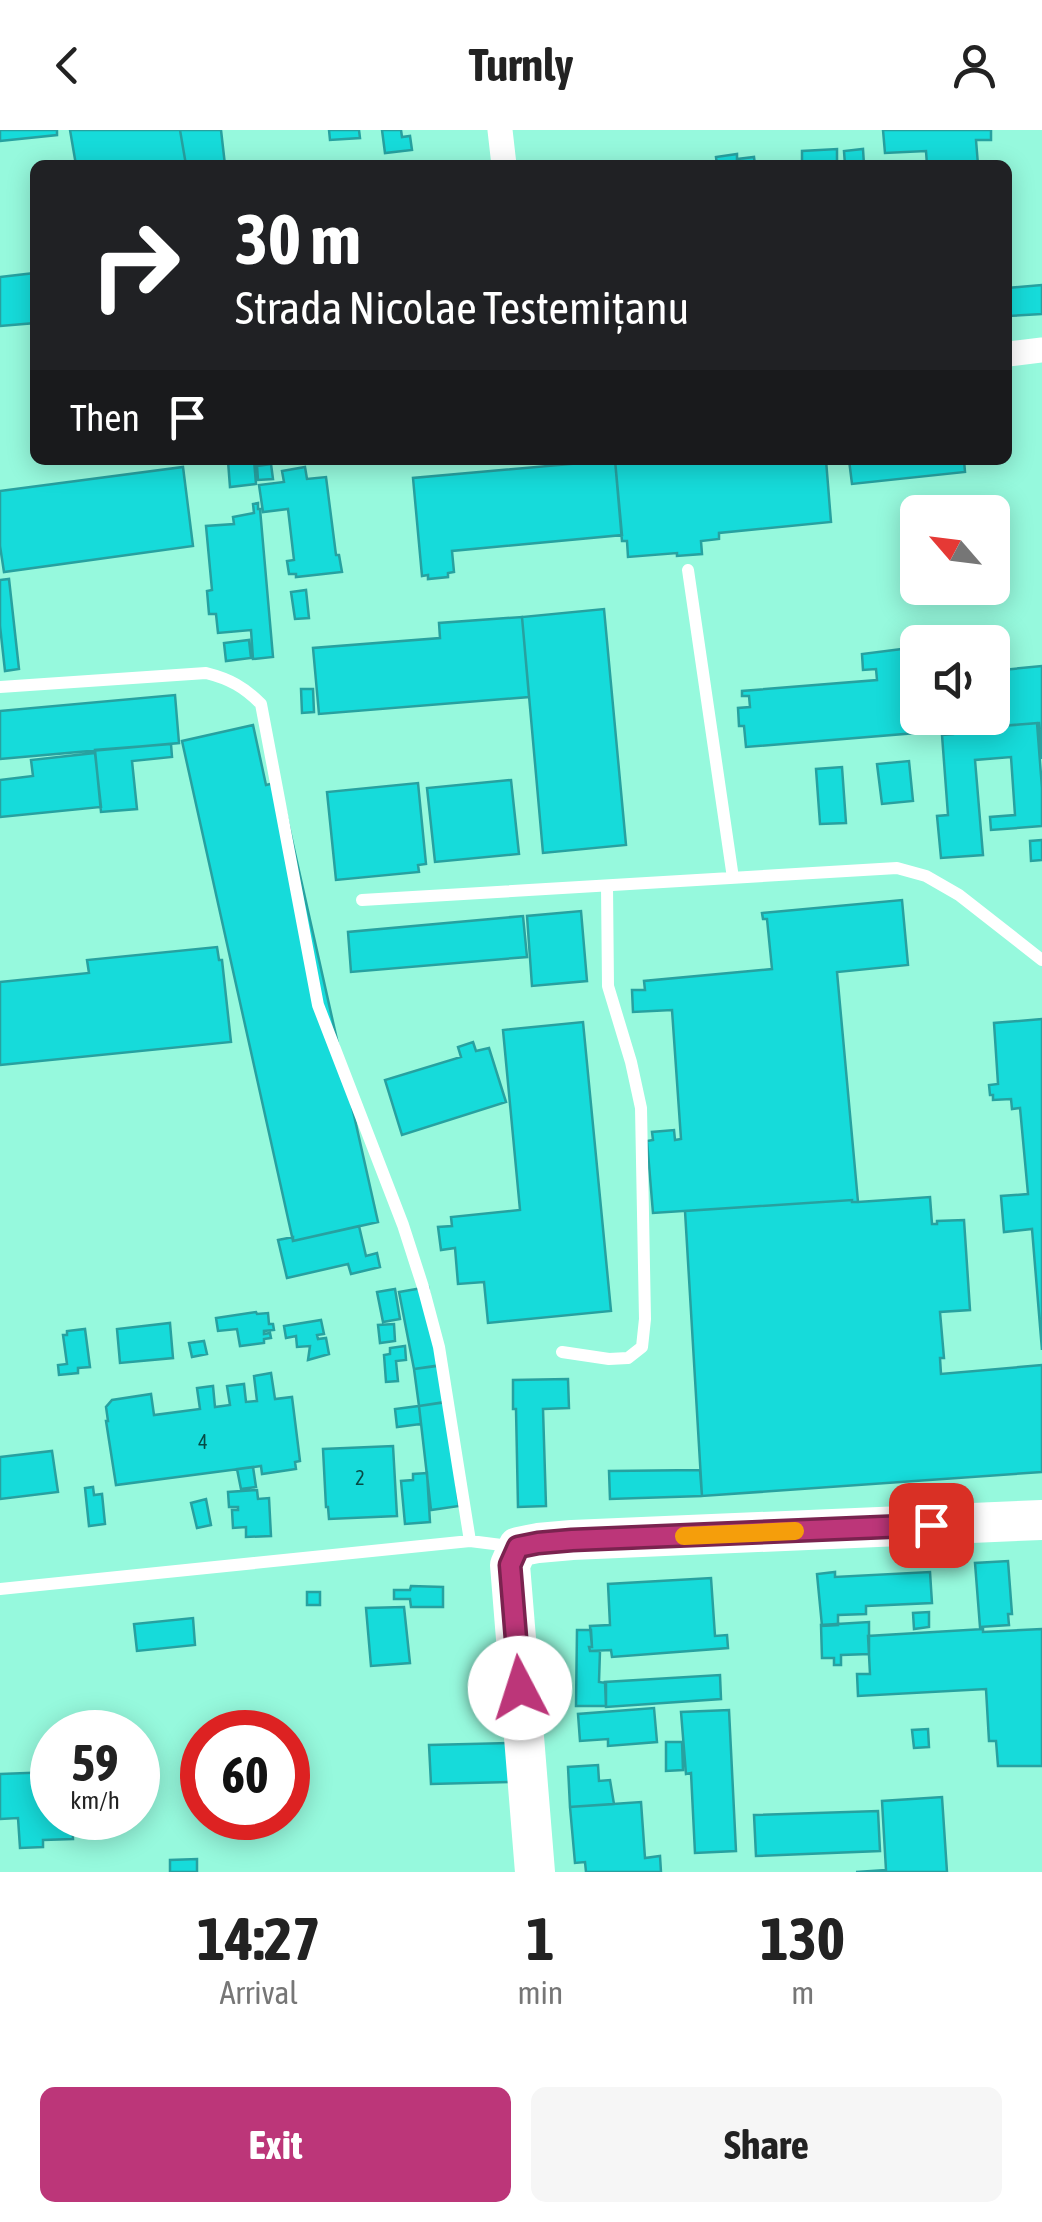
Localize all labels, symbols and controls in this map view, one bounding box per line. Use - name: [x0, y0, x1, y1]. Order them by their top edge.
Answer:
- icon: back: [40, 38, 95, 93]
- icon: person: [947, 38, 1002, 93]
- text: Turnly: [469, 39, 573, 91]
- text: 30 m: [235, 199, 361, 279]
- icon: right: [70, 200, 200, 330]
- text: Strada Nicolae Testemițanu: [235, 282, 689, 334]
- icon: arrive: [160, 390, 215, 445]
- text: Then: [70, 396, 140, 439]
- north arrow: [900, 495, 1010, 605]
- map controls: [900, 495, 1010, 735]
- button: sound: [900, 625, 1010, 735]
- house number: 4: [198, 1430, 208, 1453]
- house number: 2: [355, 1466, 365, 1489]
- pin: [889, 1483, 974, 1568]
- icon: arrive: [904, 1498, 959, 1553]
- position arrow: [468, 1636, 572, 1740]
- speed limit sign: 60: [180, 1710, 310, 1840]
- text: 59: [71, 1734, 118, 1792]
- text: km/h: [70, 1786, 120, 1814]
- text: 14:27: [197, 1904, 320, 1973]
- text: 1: [526, 1904, 555, 1973]
- text: 130: [760, 1904, 845, 1973]
- text: Arrival: [220, 1974, 298, 2011]
- text: min: [517, 1974, 563, 2011]
- text: m: [791, 1974, 814, 2011]
- button: Exit: [40, 2087, 511, 2202]
- button: Share: [531, 2087, 1002, 2202]

